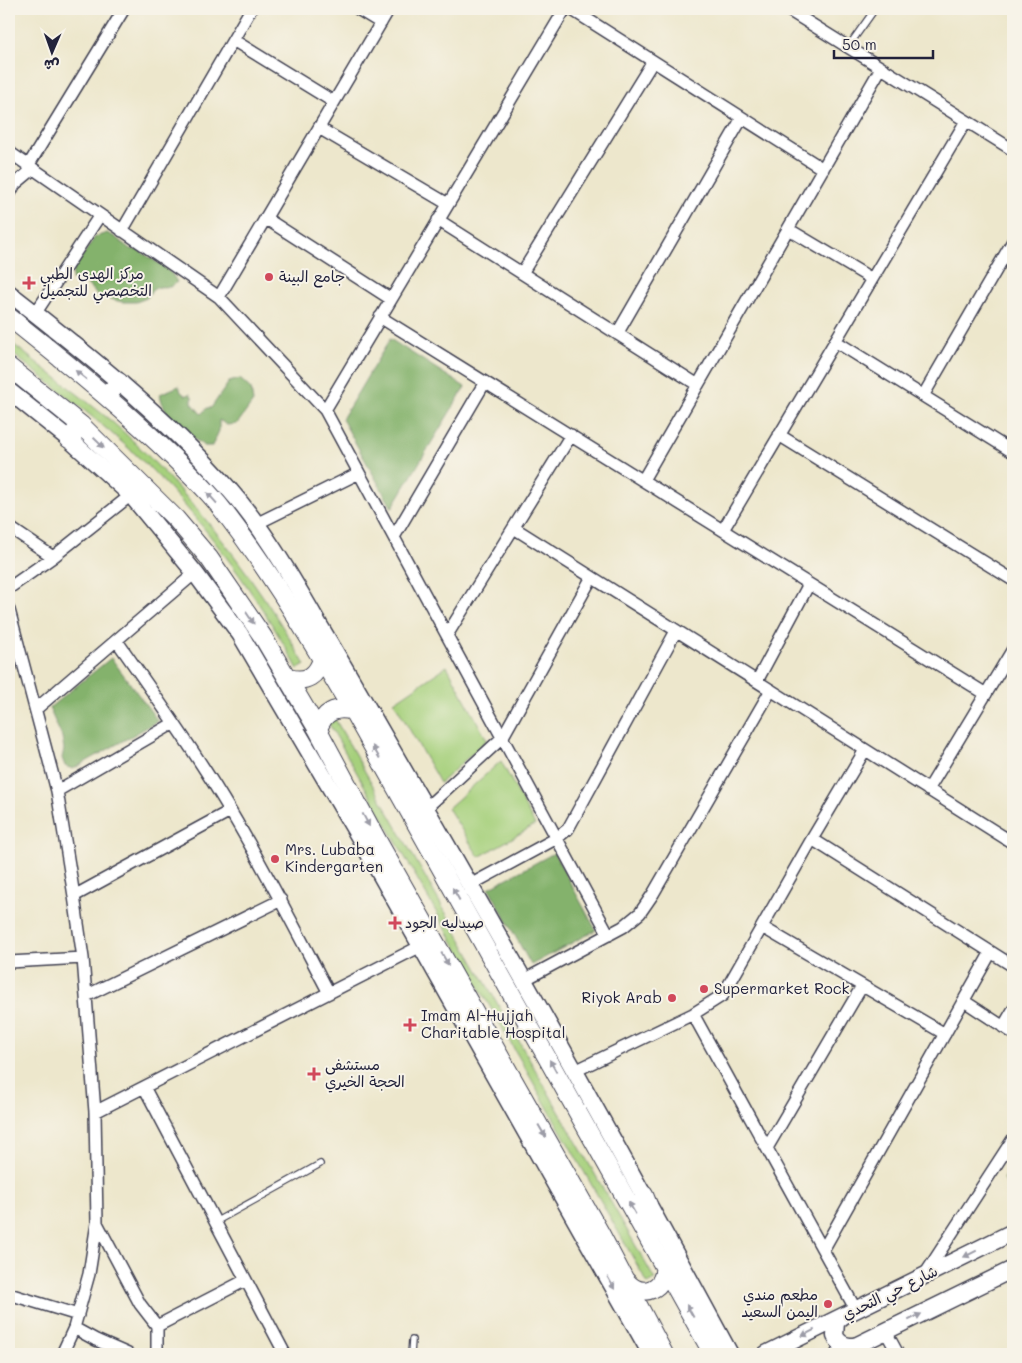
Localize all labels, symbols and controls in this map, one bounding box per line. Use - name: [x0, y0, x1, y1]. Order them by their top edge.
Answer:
- north arrow: [28, 28, 78, 78]
- scale bar: [834, 28, 933, 60]
- text: 50 m: [842, 34, 877, 54]
- text: ش: [43, 56, 60, 75]
- place label: مركز الهدى الطبي التخصصي للتجميل: [40, 263, 152, 304]
- place label: جامع البينة: [279, 266, 345, 288]
- marker: جامع البينة: [263, 271, 275, 283]
- marker: مركز الهدى الطبي التخصصي للتجميل: [22, 276, 36, 290]
- one-way arrow: [75, 369, 88, 380]
- one-way arrow: [93, 437, 105, 449]
- one-way arrow: [206, 492, 218, 504]
- one-way arrow: [246, 612, 255, 625]
- one-way arrow: [372, 746, 381, 759]
- one-way arrow: [362, 813, 370, 827]
- place label: Mrs. Lubaba Kindergarten: [285, 839, 383, 876]
- marker: Mrs. Lubaba Kindergarten: [269, 853, 281, 865]
- one-way arrow: [452, 887, 460, 901]
- place label: صيدليه الجود: [405, 912, 484, 932]
- marker: صيدليه الجود: [389, 917, 401, 929]
- one-way arrow: [440, 952, 449, 966]
- place label: Supermarket Rock: [714, 978, 850, 998]
- marker: Supermarket Rock: [698, 983, 710, 995]
- place label: Riyok Arab: [581, 987, 662, 1007]
- marker: Riyok Arab: [666, 992, 678, 1004]
- place label: Imam Al-Hujjah Charitable Hospital: [421, 1005, 565, 1042]
- marker: Imam Al-Hujjah Charitable Hospital: [403, 1018, 417, 1032]
- place label: مستشفى الحجة الخيري: [325, 1054, 405, 1093]
- one-way arrow: [548, 1060, 557, 1073]
- marker: مستشفى الحجة الخيري: [307, 1067, 321, 1081]
- one-way arrow: [538, 1123, 546, 1138]
- one-way arrow: [628, 1201, 636, 1215]
- one-way arrow: [962, 1249, 977, 1258]
- street label: شارع حي التحدي: [839, 1260, 942, 1327]
- one-way arrow: [607, 1277, 616, 1290]
- place label: مطعم مندي اليمن السعيد: [741, 1284, 818, 1321]
- marker: مطعم مندي اليمن السعيد: [822, 1298, 834, 1310]
- one-way arrow: [686, 1304, 694, 1319]
- one-way arrow: [907, 1313, 922, 1322]
- one-way arrow: [801, 1329, 815, 1337]

